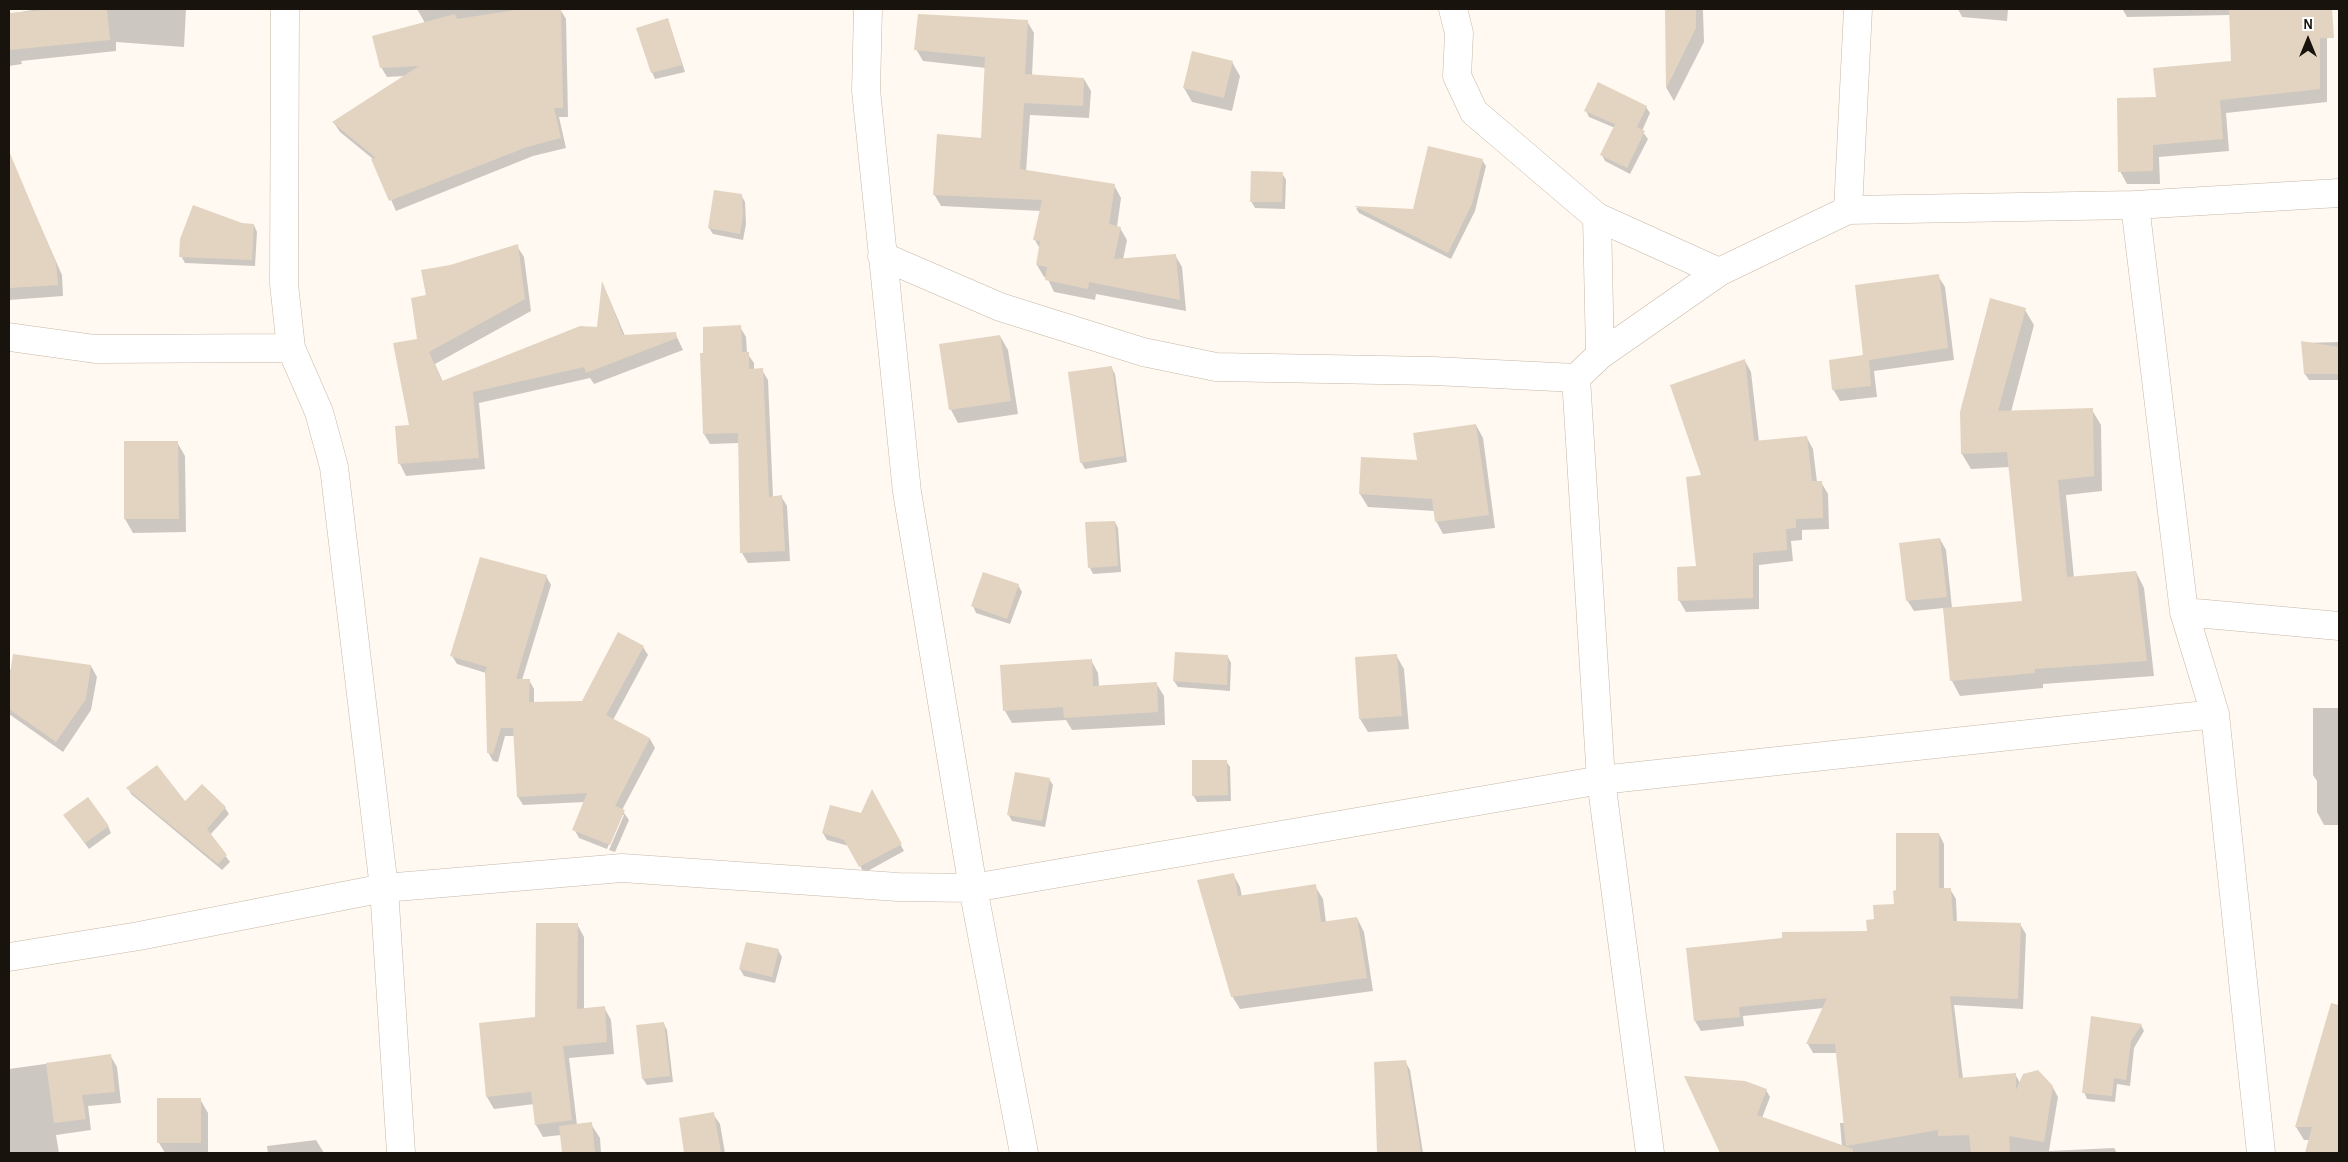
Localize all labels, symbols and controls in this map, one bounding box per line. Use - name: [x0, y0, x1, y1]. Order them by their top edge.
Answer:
- north arrow: [2283, 15, 2333, 65]
- text: N: [2303, 18, 2313, 32]

